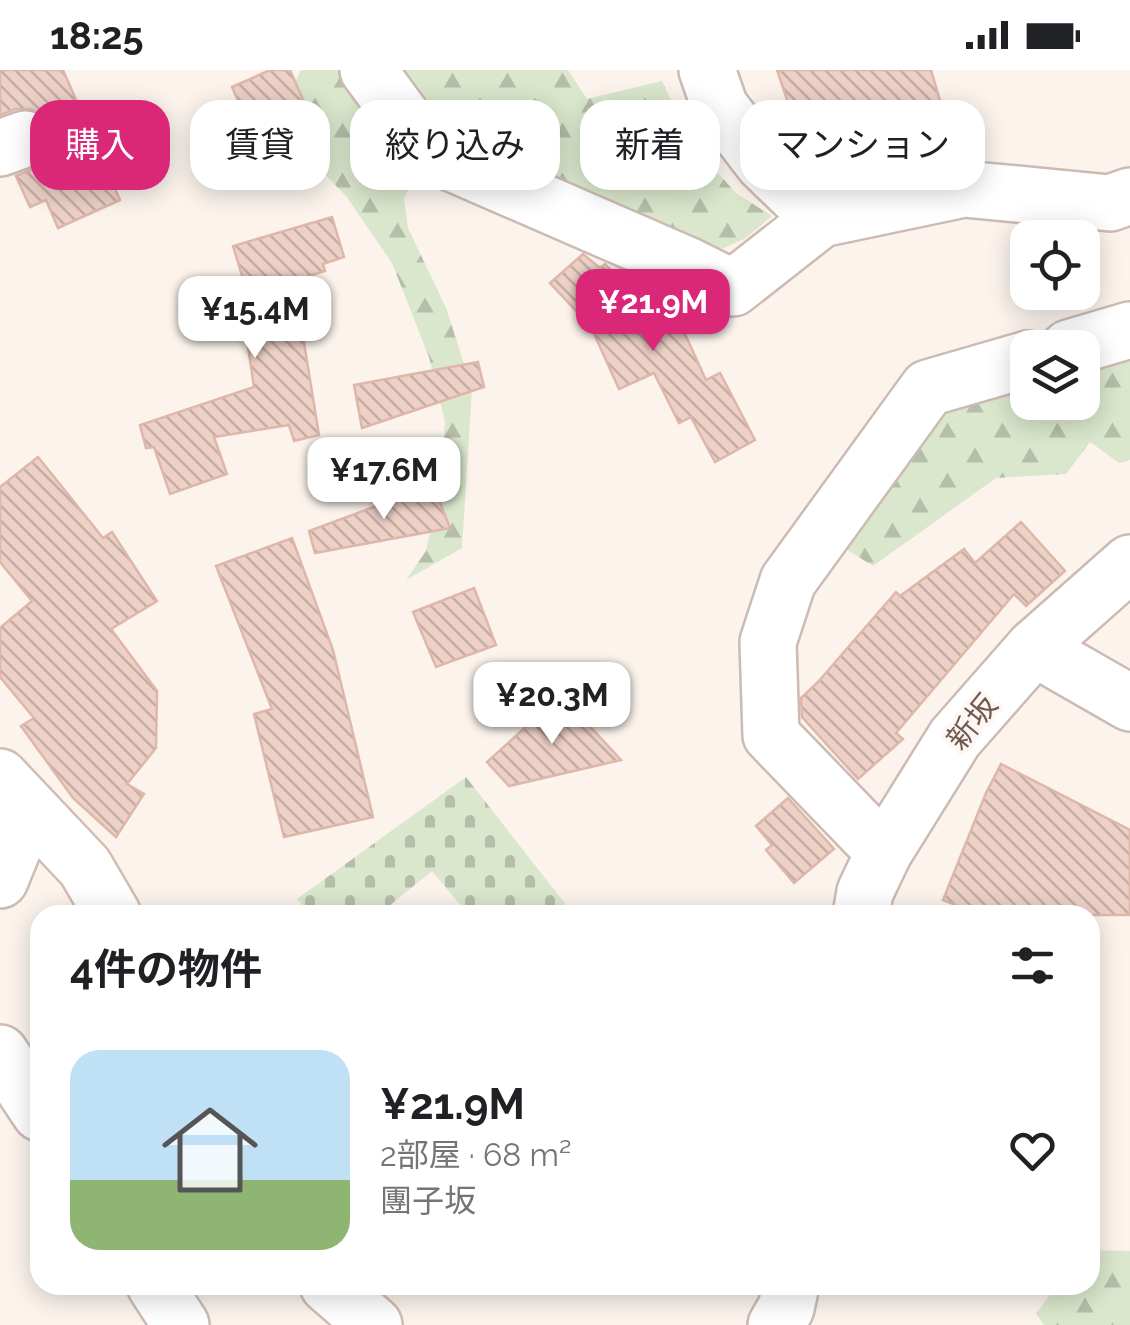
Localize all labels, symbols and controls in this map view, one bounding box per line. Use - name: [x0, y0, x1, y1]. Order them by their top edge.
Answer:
- text: 18:25: [50, 13, 144, 58]
- chip: 購入: [30, 100, 170, 190]
- chip: 賃貸: [190, 100, 330, 190]
- chip: 絞り込み: [350, 100, 560, 190]
- chip: 新着: [580, 100, 720, 190]
- chip: マンション: [740, 100, 985, 190]
- map controls: [1010, 220, 1100, 420]
- button: locate: [1010, 220, 1100, 310]
- pin: ¥21.9M: [572, 269, 734, 354]
- pin: ¥15.4M: [174, 276, 336, 361]
- text: ¥21.9M: [598, 283, 708, 320]
- text: ¥15.4M: [200, 290, 310, 327]
- button: layers: [1010, 330, 1100, 420]
- pin: ¥17.6M: [303, 437, 465, 522]
- text: ¥17.6M: [329, 451, 439, 488]
- pin: ¥20.3M: [471, 662, 633, 747]
- text: ¥20.3M: [495, 676, 609, 713]
- street label: 新坂: [940, 688, 1004, 756]
- icon: filters: [1005, 938, 1060, 993]
- text: 4件の物件: [70, 945, 262, 994]
- text: ¥21.9M: [380, 1080, 525, 1129]
- icon: home: [150, 1090, 270, 1210]
- icon: heart: [1005, 1123, 1060, 1178]
- text: 2部屋 · 68 m²: [380, 1136, 571, 1173]
- text: 團子坂: [380, 1182, 476, 1219]

